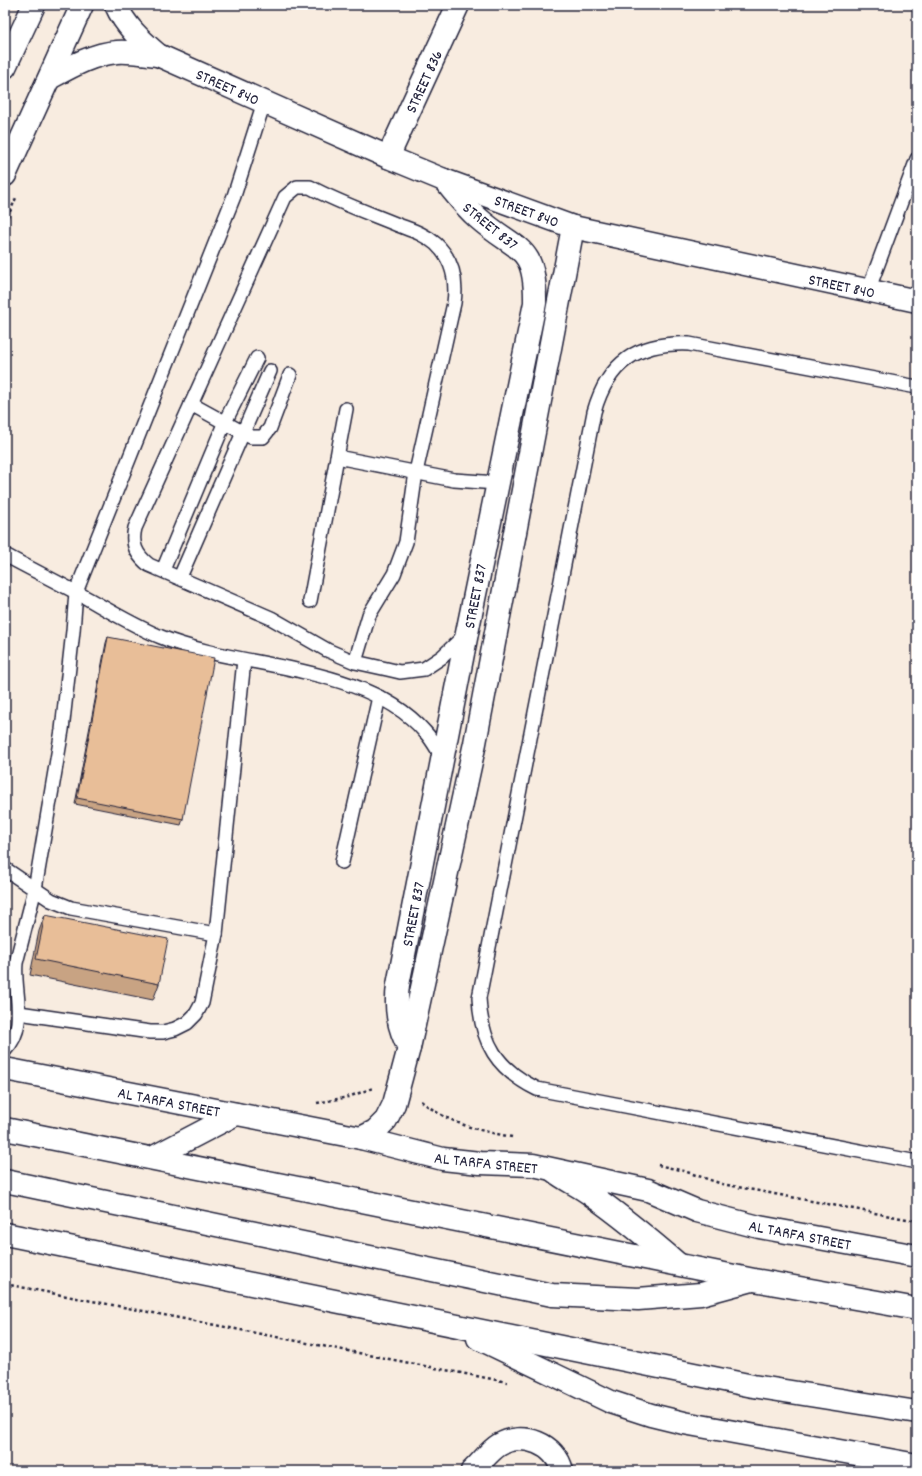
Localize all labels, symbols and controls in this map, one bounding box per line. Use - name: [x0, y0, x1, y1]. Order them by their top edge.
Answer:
- street label: STREET 836: [401, 47, 450, 117]
- street label: STREET 840: [191, 64, 263, 113]
- street label: STREET 840: [490, 190, 562, 235]
- street label: STREET 837: [457, 197, 522, 256]
- street label: STREET 840: [806, 269, 877, 306]
- street label: STREET 837: [459, 562, 494, 631]
- street label: STREET 837: [397, 880, 432, 949]
- street label: AL TARFA STREET: [115, 1082, 222, 1125]
- street label: AL TARFA STREET: [433, 1148, 539, 1181]
- street label: AL TARFA STREET: [746, 1215, 853, 1258]

